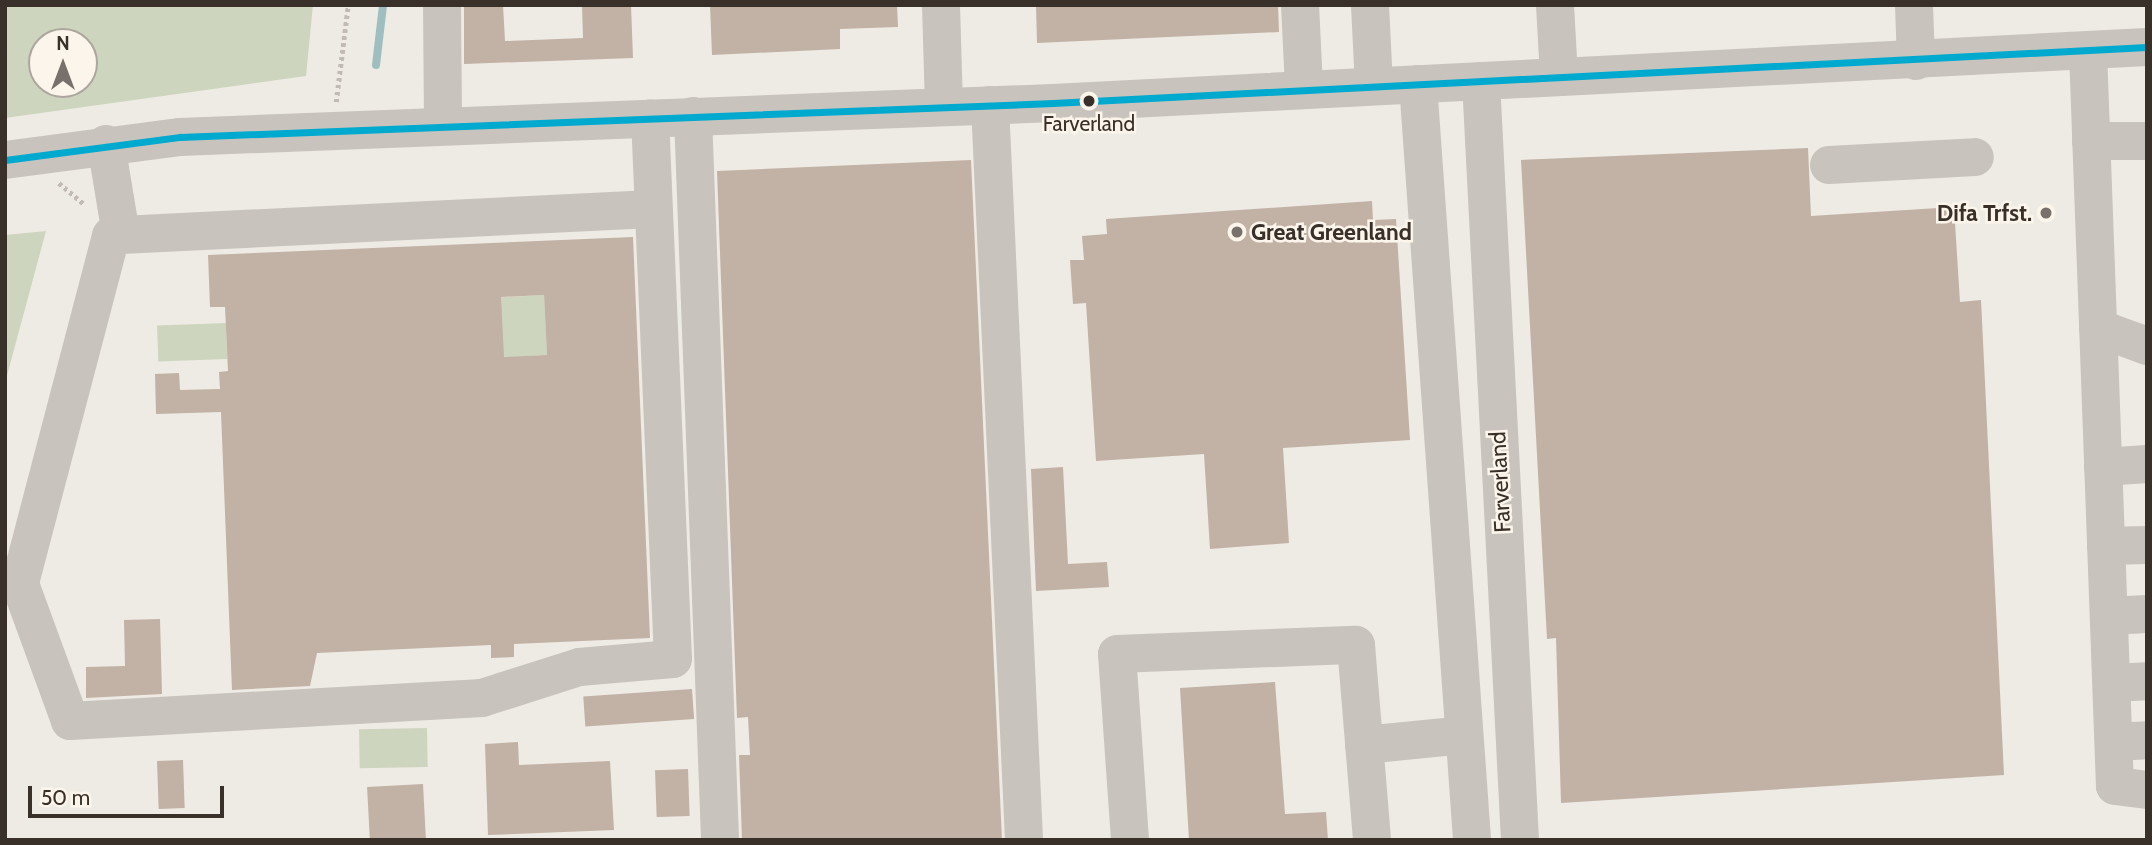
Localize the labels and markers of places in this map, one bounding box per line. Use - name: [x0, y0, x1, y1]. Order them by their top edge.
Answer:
- marker: Farverland: [1082, 94, 1096, 108]
- place label: Farverland: [1043, 111, 1135, 137]
- place label: Difa Trfst.: [1937, 199, 2032, 227]
- marker: Difa Trfst.: [2038, 205, 2054, 221]
- place label: Great Greenland: [1251, 218, 1412, 246]
- marker: Great Greenland: [1229, 224, 1245, 240]

